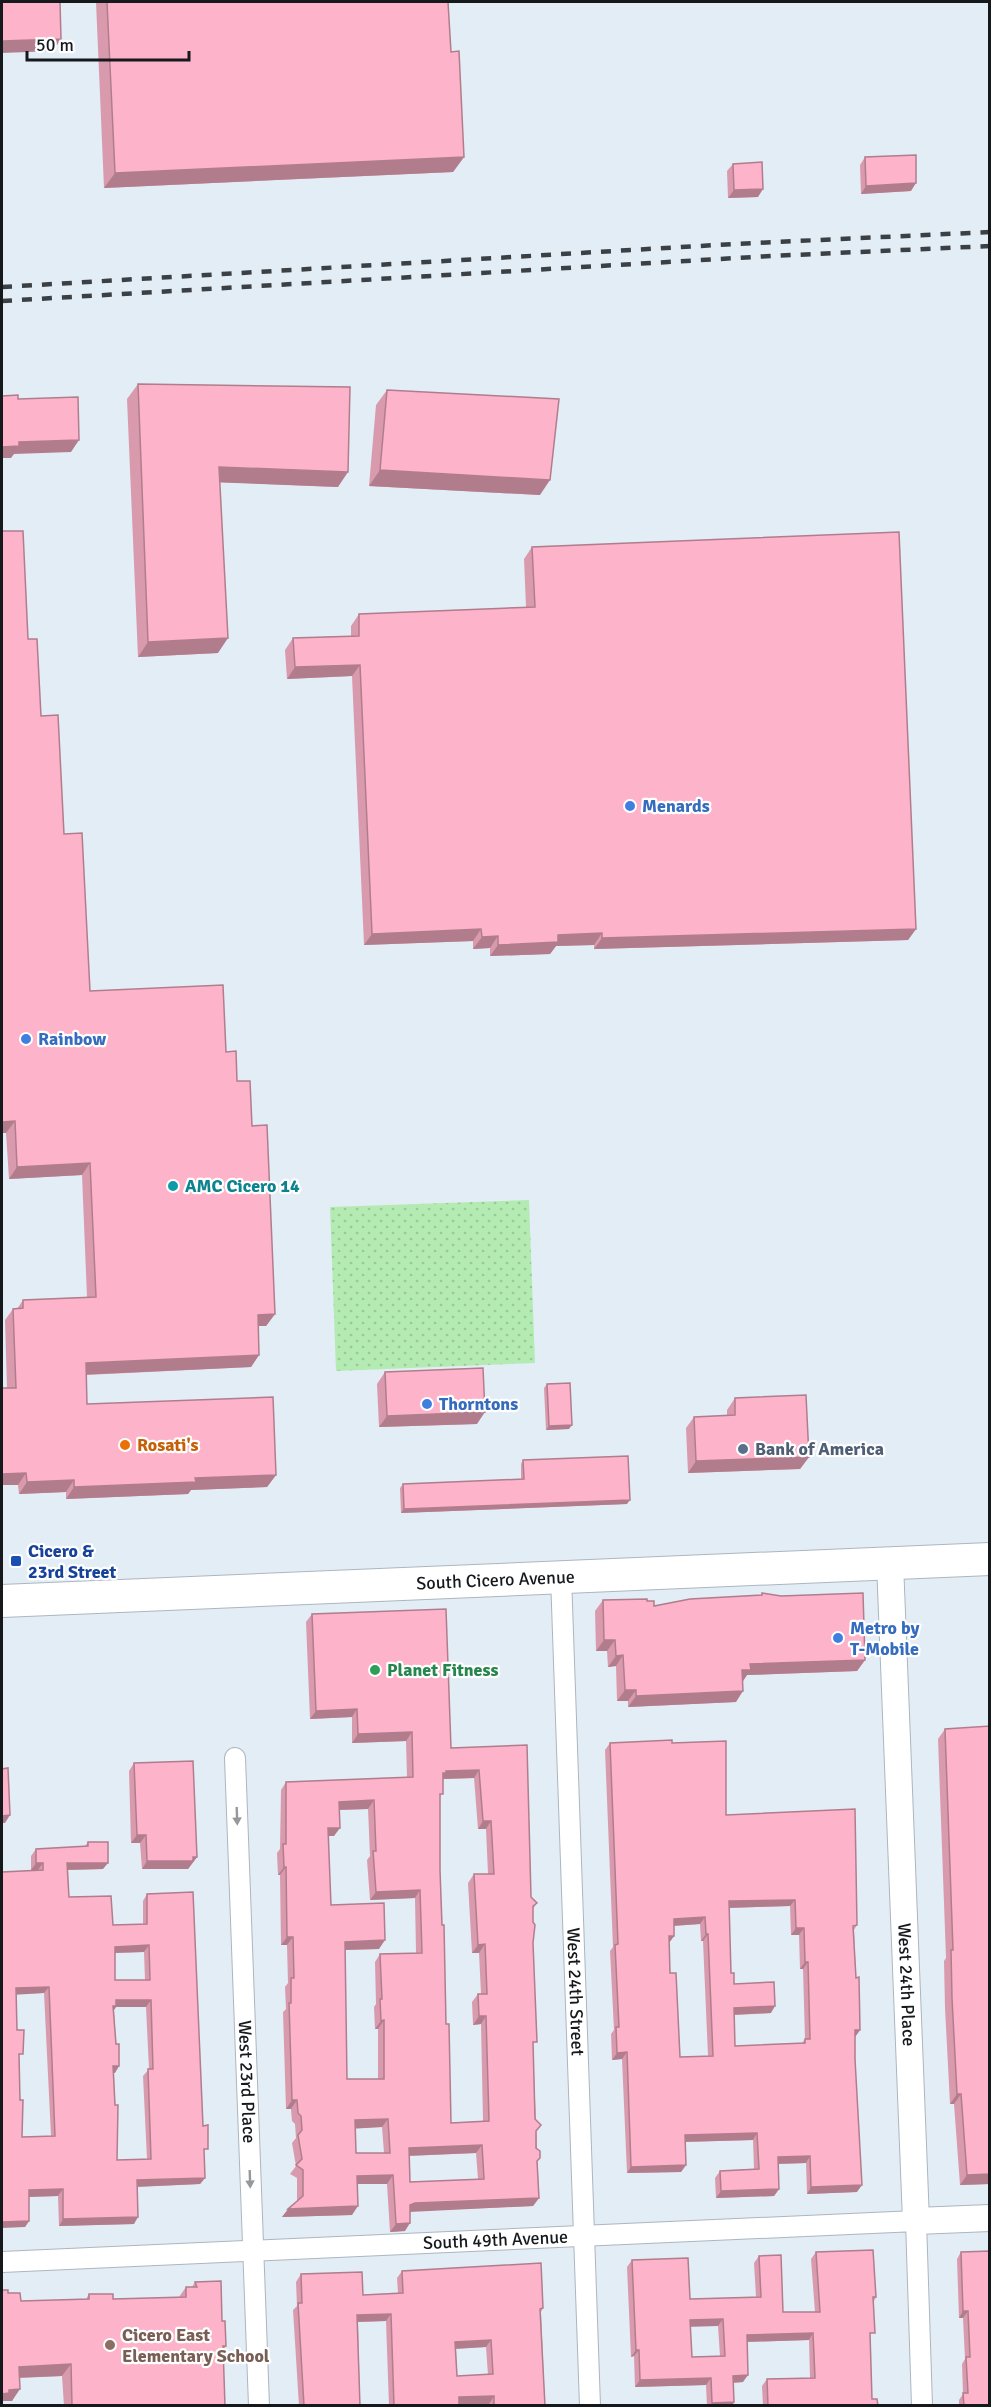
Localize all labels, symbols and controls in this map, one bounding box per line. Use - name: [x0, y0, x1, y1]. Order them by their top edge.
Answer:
- scale bar: [27, 24, 189, 62]
- text: 50 m: [36, 34, 74, 56]
- place label: Menards: [642, 795, 710, 817]
- marker: Menards: [623, 799, 637, 813]
- place label: Rainbow: [38, 1028, 106, 1050]
- marker: Rainbow: [19, 1032, 33, 1046]
- place label: AMC Cicero 14: [185, 1175, 300, 1197]
- marker: AMC Cicero 14: [166, 1179, 180, 1193]
- place label: Thorntons: [439, 1393, 518, 1415]
- marker: Thorntons: [420, 1397, 434, 1411]
- place label: Rosati's: [137, 1434, 199, 1456]
- marker: Rosati's: [118, 1438, 132, 1452]
- place label: Bank of America: [755, 1438, 884, 1460]
- marker: Bank of America: [736, 1442, 750, 1456]
- place label: Cicero & 23rd Street: [28, 1540, 117, 1583]
- marker: Cicero & 23rd Street: [9, 1554, 23, 1568]
- street label: South Cicero Avenue: [416, 1566, 575, 1594]
- place label: Metro by T-Mobile: [850, 1617, 920, 1660]
- marker: Metro by T-Mobile: [831, 1631, 845, 1645]
- place label: Planet Fitness: [387, 1659, 498, 1681]
- marker: Planet Fitness: [368, 1663, 382, 1677]
- one-way arrow: [232, 1807, 242, 1826]
- street label: West 24th Place: [893, 1923, 920, 2047]
- street label: West 24th Street: [562, 1927, 589, 2056]
- street label: West 23rd Place: [234, 2020, 260, 2144]
- one-way arrow: [246, 2170, 255, 2189]
- street label: South 49th Avenue: [422, 2226, 569, 2254]
- place label: Cicero East Elementary School: [122, 2324, 270, 2367]
- marker: Cicero East Elementary School: [103, 2338, 117, 2352]

